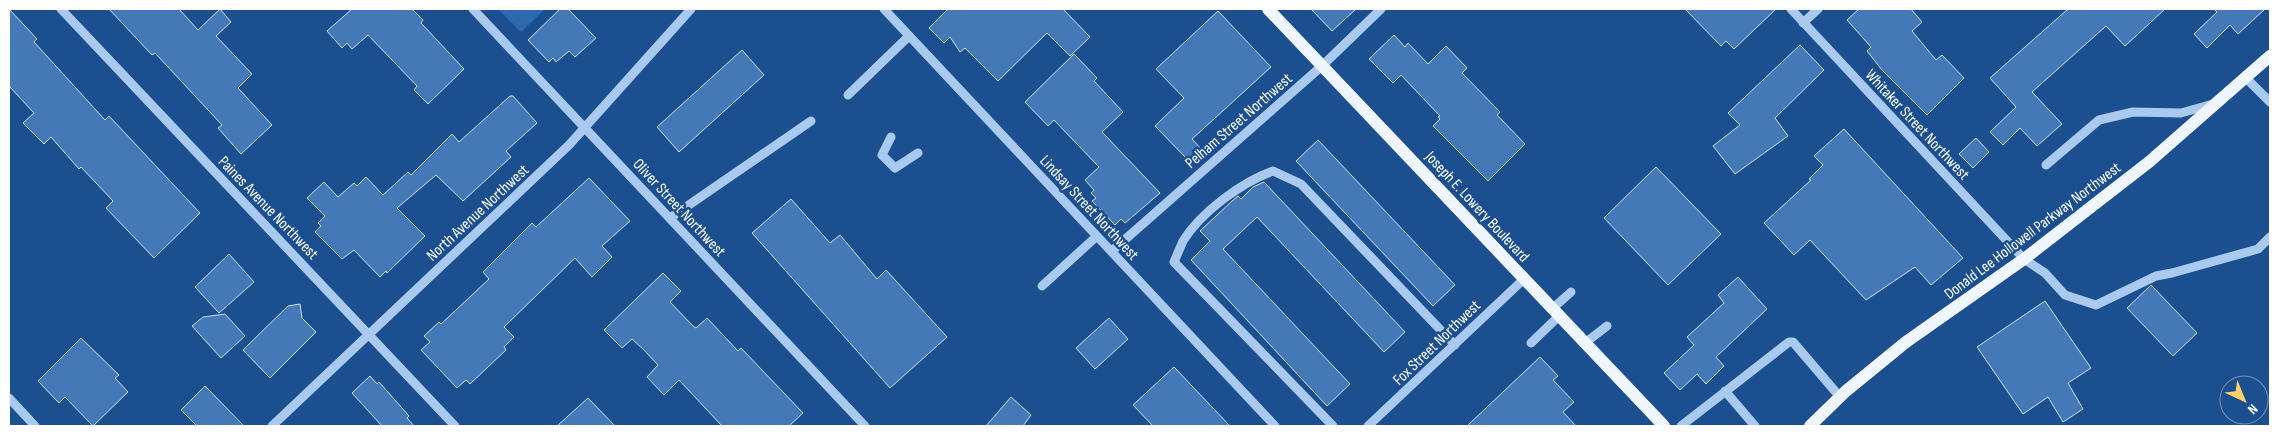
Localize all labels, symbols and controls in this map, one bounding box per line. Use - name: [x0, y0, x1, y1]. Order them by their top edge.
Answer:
- street label: Whitaker Street Northwest: [1861, 66, 1973, 184]
- street label: Pelham Street Northwest: [1182, 69, 1296, 173]
- street label: Joseph E. Lowery Boulevard: [1420, 147, 1533, 266]
- street label: Paines Avenue Northwest: [214, 152, 322, 264]
- street label: Lindsay Street Northwest: [1035, 152, 1142, 264]
- street label: Oliver Street Northwest: [629, 155, 729, 261]
- street label: Donald Lee Hollowell Parkway Northwest: [1941, 158, 2125, 304]
- street label: North Avenue Northwest: [423, 161, 533, 265]
- street label: Fox Street Northwest: [1389, 296, 1485, 390]
- north arrow: [2219, 375, 2269, 425]
- text: N: [2244, 400, 2261, 418]

